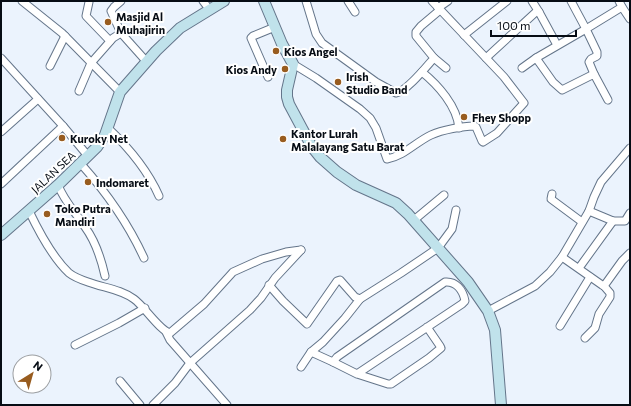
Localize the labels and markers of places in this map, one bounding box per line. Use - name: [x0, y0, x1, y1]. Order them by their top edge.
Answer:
- place label: Masjid Al Muhajirin: [116, 10, 165, 36]
- marker: Masjid Al Muhajirin: [103, 17, 113, 27]
- place label: Kios Angel: [284, 45, 337, 58]
- marker: Kios Angel: [271, 46, 281, 56]
- place label: Kios Andy: [226, 63, 277, 76]
- marker: Kios Andy: [280, 64, 290, 74]
- place label: Irish Studio Band: [346, 70, 407, 96]
- marker: Irish Studio Band: [333, 77, 343, 87]
- place label: Fhey Shopp: [472, 111, 532, 124]
- marker: Fhey Shopp: [459, 112, 469, 122]
- place label: Kantor Lurah Malalayang Satu Barat: [291, 127, 405, 153]
- place label: Kuroky Net: [70, 132, 128, 145]
- marker: Kuroky Net: [57, 133, 67, 143]
- marker: Kantor Lurah Malalayang Satu Barat: [278, 134, 288, 144]
- place label: Indomaret: [96, 176, 149, 189]
- marker: Indomaret: [83, 177, 93, 187]
- place label: Toko Putra Mandiri: [55, 202, 111, 228]
- marker: Toko Putra Mandiri: [42, 209, 52, 219]

